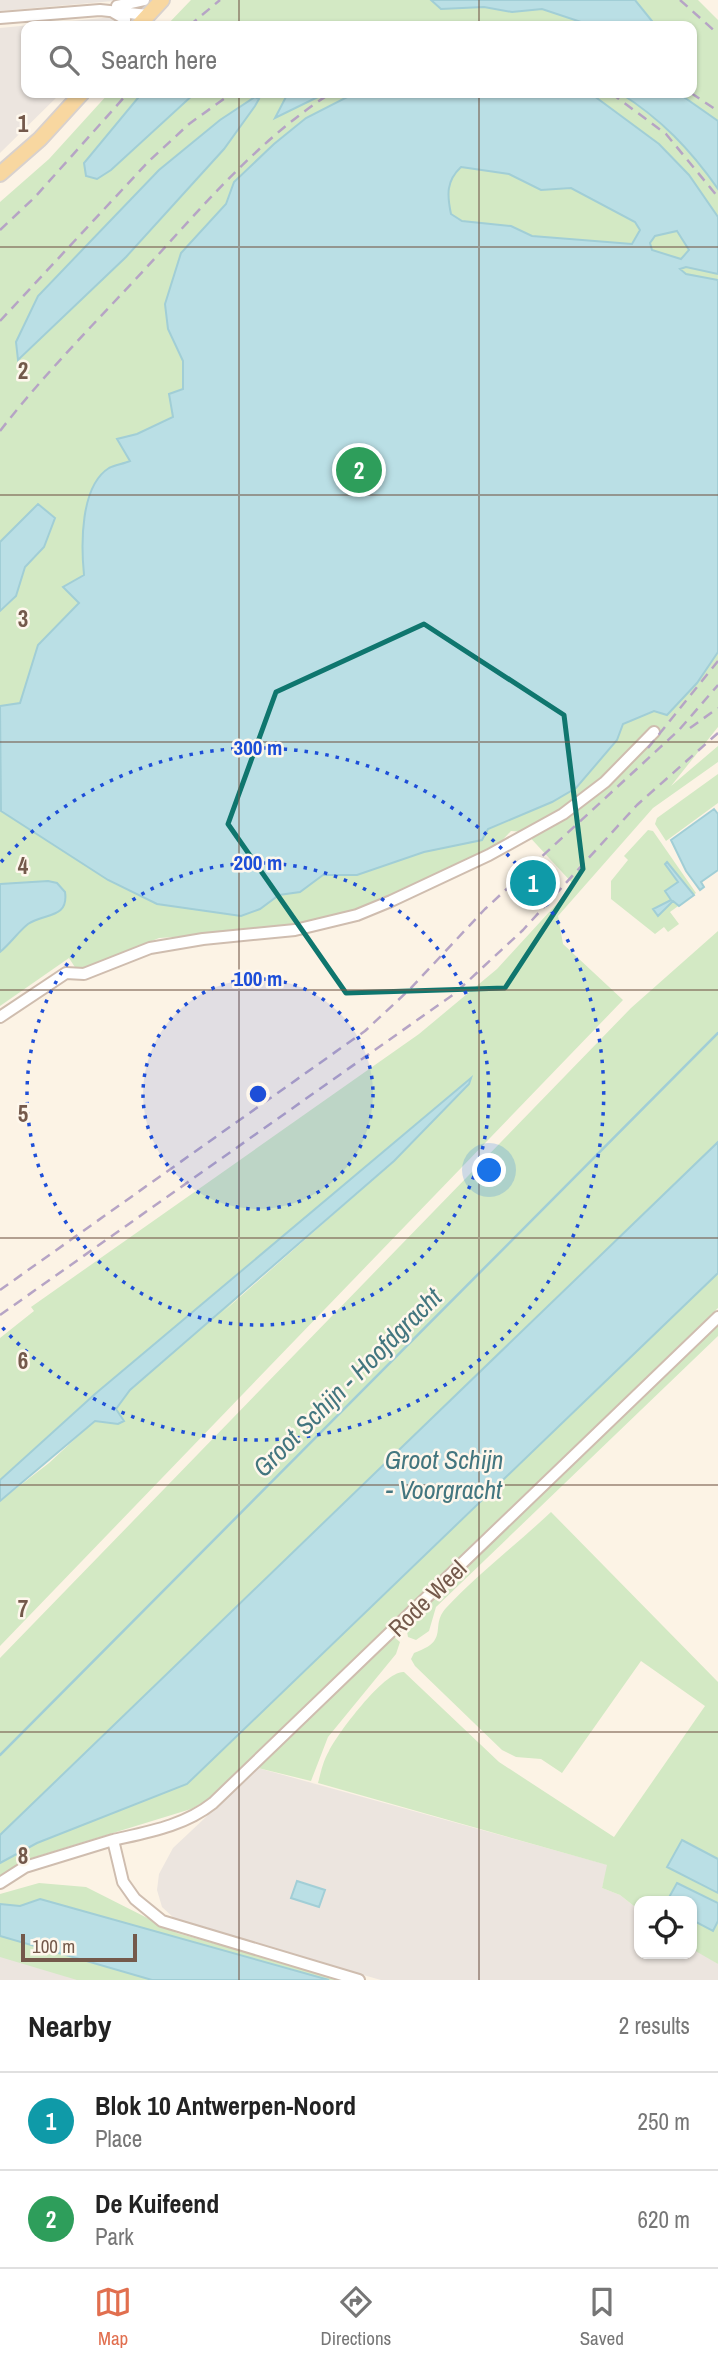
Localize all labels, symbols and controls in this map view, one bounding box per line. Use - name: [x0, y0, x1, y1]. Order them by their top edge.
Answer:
- search box: [21, 21, 697, 98]
- icon: search: [45, 41, 83, 79]
- text: Search here: [101, 42, 217, 77]
- text: 1: [18, 108, 29, 139]
- text: 2: [18, 355, 28, 386]
- pin: 2: [336, 444, 382, 496]
- text: 3: [18, 603, 28, 634]
- text: 300 m: [234, 733, 282, 762]
- text: 200 m: [234, 848, 282, 877]
- text: 4: [18, 850, 29, 881]
- pin: 1: [510, 857, 556, 909]
- text: 100 m: [234, 964, 282, 993]
- centre of rings: [246, 1082, 270, 1106]
- text: 5: [18, 1098, 28, 1129]
- your location: [472, 1153, 506, 1187]
- water label: Groot Schijn - Hoofdgracht: [245, 1279, 450, 1484]
- text: 6: [18, 1345, 28, 1376]
- water label: Groot Schijn - Voorgracht: [385, 1442, 503, 1507]
- street label: Rode Weel: [381, 1553, 473, 1643]
- text: 7: [18, 1593, 28, 1624]
- text: 8: [18, 1840, 28, 1871]
- map controls: [634, 1896, 697, 1959]
- button: locate: [634, 1896, 697, 1959]
- scale bar: [21, 1931, 136, 1963]
- text: 100 m: [32, 1933, 75, 1959]
- text: Nearby: [28, 2006, 111, 2046]
- text: 2 results: [619, 2010, 690, 2041]
- text: Blok 10 Antwerpen-Noord: [95, 2088, 356, 2123]
- text: 1: [46, 2106, 56, 2137]
- text: 250 m: [638, 2106, 690, 2137]
- text: Place: [95, 2123, 142, 2154]
- text: De Kuifeend: [95, 2186, 219, 2221]
- text: 2: [46, 2204, 56, 2235]
- text: 620 m: [638, 2204, 690, 2235]
- text: Park: [95, 2221, 134, 2252]
- tab: Map: [94, 2283, 132, 2351]
- tab: Directions: [320, 2283, 391, 2351]
- tab: Saved: [580, 2283, 624, 2351]

